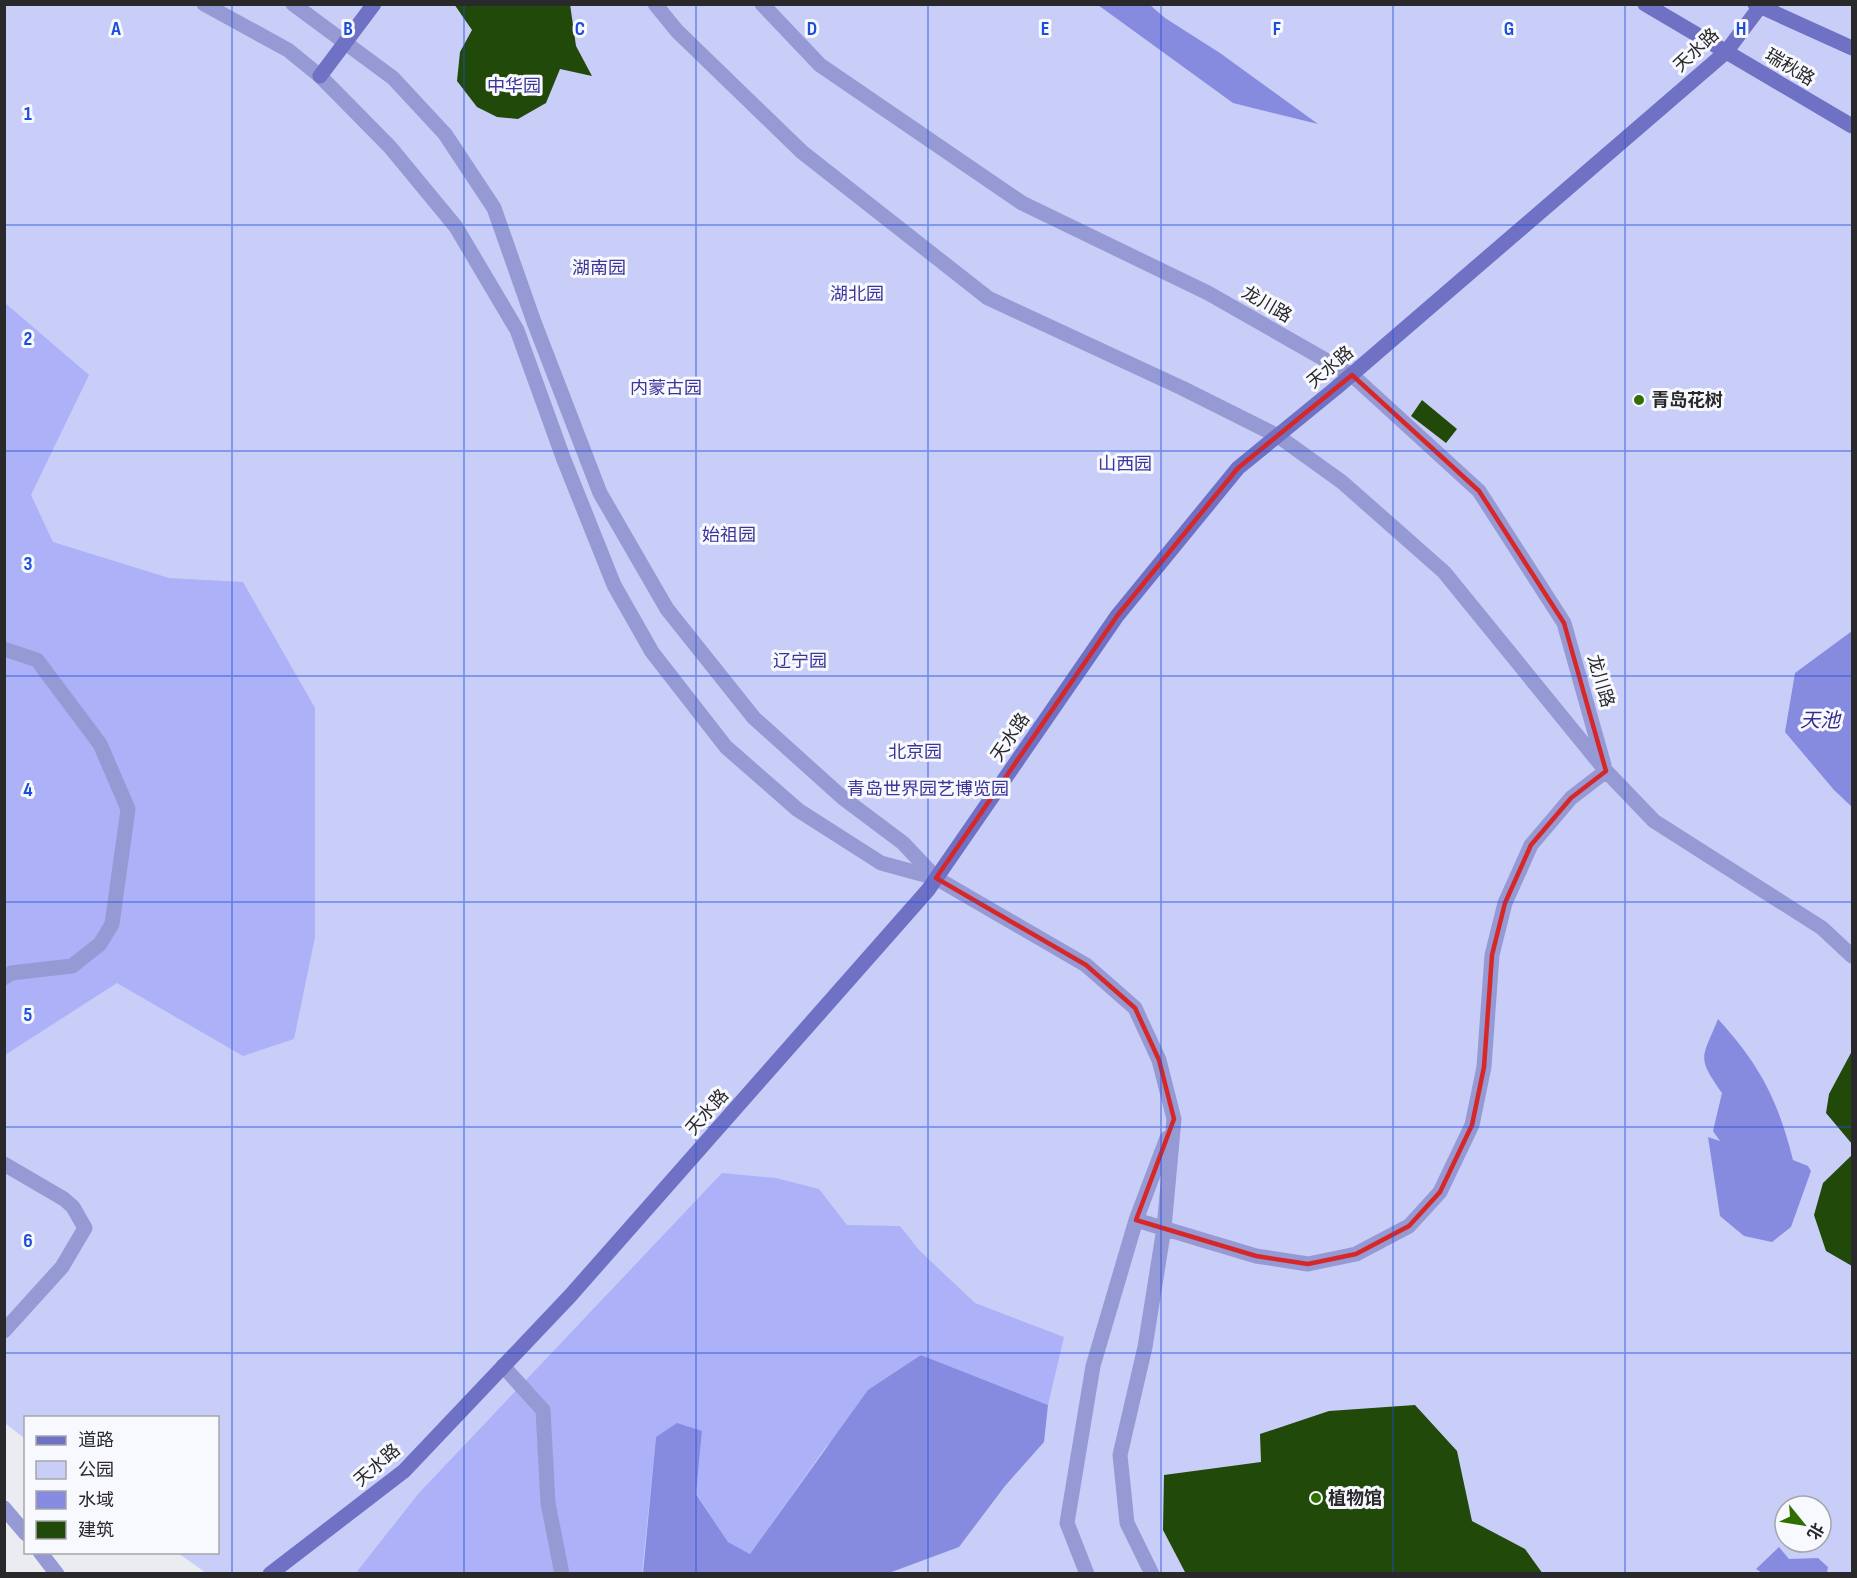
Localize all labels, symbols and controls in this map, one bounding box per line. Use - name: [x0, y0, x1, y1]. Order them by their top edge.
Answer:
- text: A: [110, 17, 121, 41]
- text: B: [343, 17, 353, 41]
- text: C: [575, 17, 585, 41]
- text: D: [807, 17, 817, 41]
- text: E: [1041, 17, 1049, 41]
- text: F: [1273, 17, 1281, 41]
- text: G: [1504, 17, 1514, 41]
- text: H: [1736, 17, 1746, 41]
- street label: 天水路: [1669, 24, 1723, 76]
- street label: 瑞秋路: [1761, 45, 1818, 90]
- park label: 中华园: [487, 76, 541, 97]
- text: 1: [24, 102, 32, 126]
- park label: 湖南园: [572, 258, 626, 279]
- street label: 龙川路: [1238, 282, 1295, 327]
- park label: 湖北园: [830, 284, 884, 305]
- text: 2: [24, 327, 32, 351]
- street label: 天水路: [1303, 342, 1358, 393]
- park label: 内蒙古园: [630, 378, 702, 399]
- place label: 青岛花树: [1651, 390, 1723, 411]
- marker: 青岛花树: [1632, 393, 1646, 407]
- park label: 山西园: [1098, 454, 1152, 475]
- park label: 始祖园: [702, 525, 756, 546]
- text: 3: [24, 552, 33, 576]
- park label: 辽宁园: [773, 651, 827, 672]
- street label: 龙川路: [1583, 652, 1618, 710]
- street label: 天水路: [987, 709, 1034, 766]
- water label: 天池: [1800, 709, 1842, 733]
- park label: 北京园: [888, 742, 942, 763]
- text: 4: [23, 778, 33, 802]
- park label: 青岛世界园艺博览园: [847, 779, 1009, 800]
- text: 5: [24, 1003, 33, 1027]
- street label: 天水路: [682, 1085, 733, 1140]
- text: 6: [23, 1229, 33, 1253]
- legend: [24, 1416, 219, 1554]
- text: 道路: [78, 1430, 114, 1451]
- street label: 天水路: [350, 1440, 405, 1491]
- text: 公园: [78, 1460, 114, 1481]
- place label: 植物馆: [1328, 1488, 1382, 1509]
- text: 水域: [78, 1490, 114, 1511]
- marker: 植物馆: [1309, 1491, 1323, 1505]
- north arrow: [1773, 1494, 1833, 1554]
- text: 北: [1802, 1519, 1827, 1542]
- text: 建筑: [78, 1520, 114, 1541]

